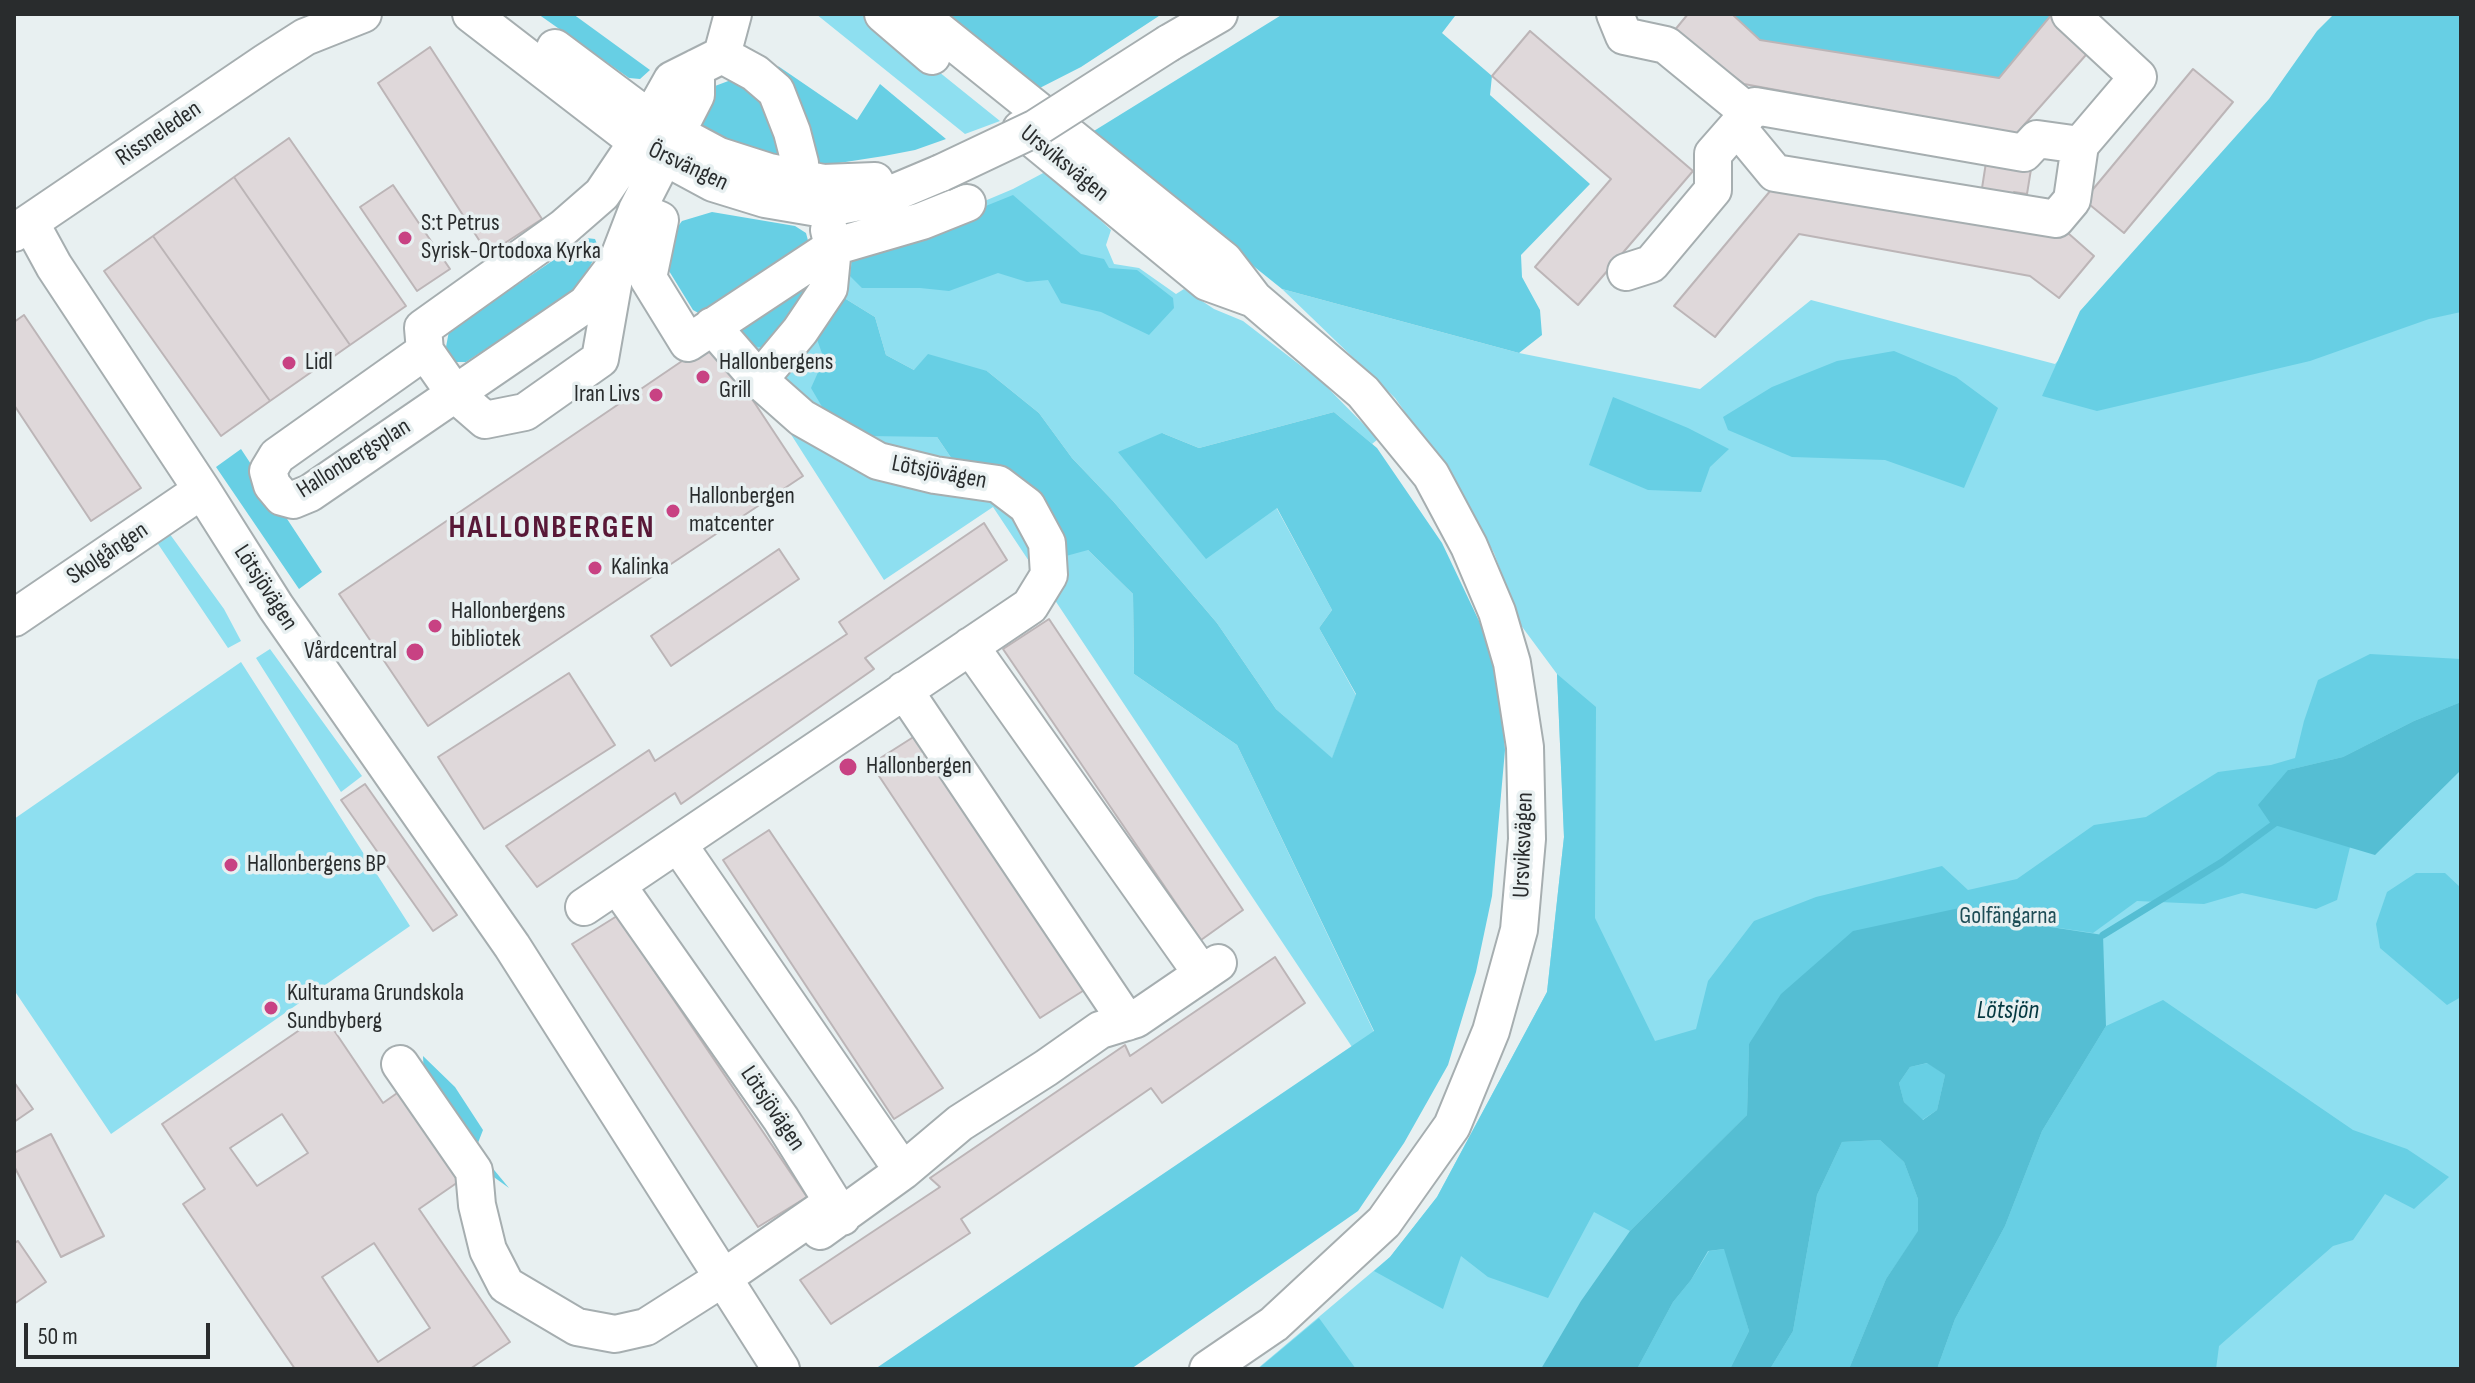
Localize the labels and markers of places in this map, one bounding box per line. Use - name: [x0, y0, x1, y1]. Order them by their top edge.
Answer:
- place label: S:t Petrus Syrisk-Ortodoxa Kyrka: [421, 210, 601, 266]
- marker: S:t Petrus Syrisk-Ortodoxa Kyrka: [396, 229, 414, 247]
- place label: Lidl: [305, 349, 333, 377]
- place label: Hallonbergens Grill: [719, 349, 833, 405]
- marker: Lidl: [280, 354, 298, 372]
- marker: Hallonbergens Grill: [694, 368, 712, 386]
- place label: Iran Livs: [574, 381, 640, 409]
- marker: Iran Livs: [647, 386, 665, 404]
- place label: Hallonbergen matcenter: [689, 483, 795, 539]
- marker: Hallonbergen matcenter: [664, 502, 682, 520]
- place label: Kalinka: [611, 554, 669, 582]
- marker: Kalinka: [586, 559, 604, 577]
- place label: Hallonbergens bibliotek: [451, 598, 565, 654]
- marker: Hallonbergens bibliotek: [426, 617, 444, 635]
- place label: Vårdcentral: [304, 638, 397, 666]
- marker: Vårdcentral: [404, 641, 426, 663]
- place label: Hallonbergen: [866, 753, 972, 781]
- marker: Hallonbergen: [837, 756, 859, 778]
- place label: Hallonbergens BP: [247, 851, 386, 879]
- marker: Hallonbergens BP: [222, 856, 240, 874]
- place label: Kulturama Grundskola Sundbyberg: [287, 980, 464, 1036]
- marker: Kulturama Grundskola Sundbyberg: [262, 999, 280, 1017]

